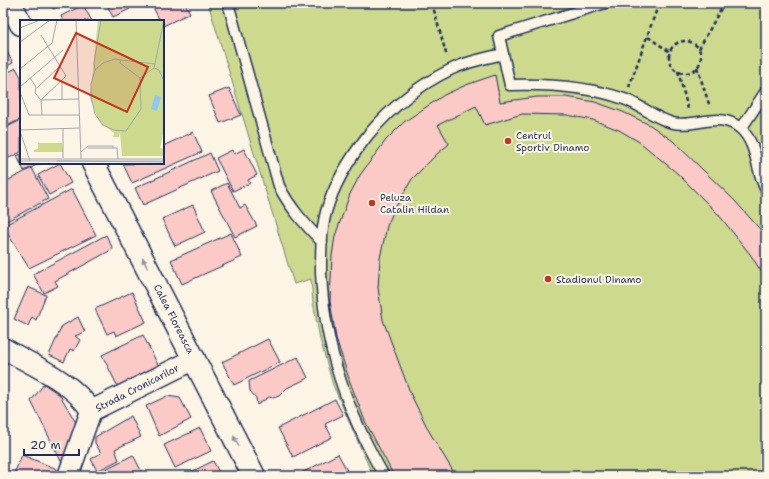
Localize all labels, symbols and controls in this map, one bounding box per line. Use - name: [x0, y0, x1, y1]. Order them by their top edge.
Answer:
- inset map: [20, 20, 164, 164]
- place label: Centrul Sportiv Dinamo: [516, 129, 589, 154]
- marker: Centrul Sportiv Dinamo: [503, 136, 513, 146]
- place label: Peluza Catalin Hildan: [380, 191, 449, 216]
- marker: Peluza Catalin Hildan: [367, 198, 377, 208]
- one-way arrow: [142, 257, 149, 269]
- place label: Stadionul Dinamo: [556, 273, 641, 286]
- marker: Stadionul Dinamo: [543, 274, 553, 284]
- street label: Calea Floreasca: [151, 282, 197, 357]
- street label: Strada Cronicarilor: [93, 361, 181, 415]
- scale bar: [24, 431, 79, 457]
- one-way arrow: [233, 435, 239, 447]
- text: 20 m: [30, 437, 61, 453]

